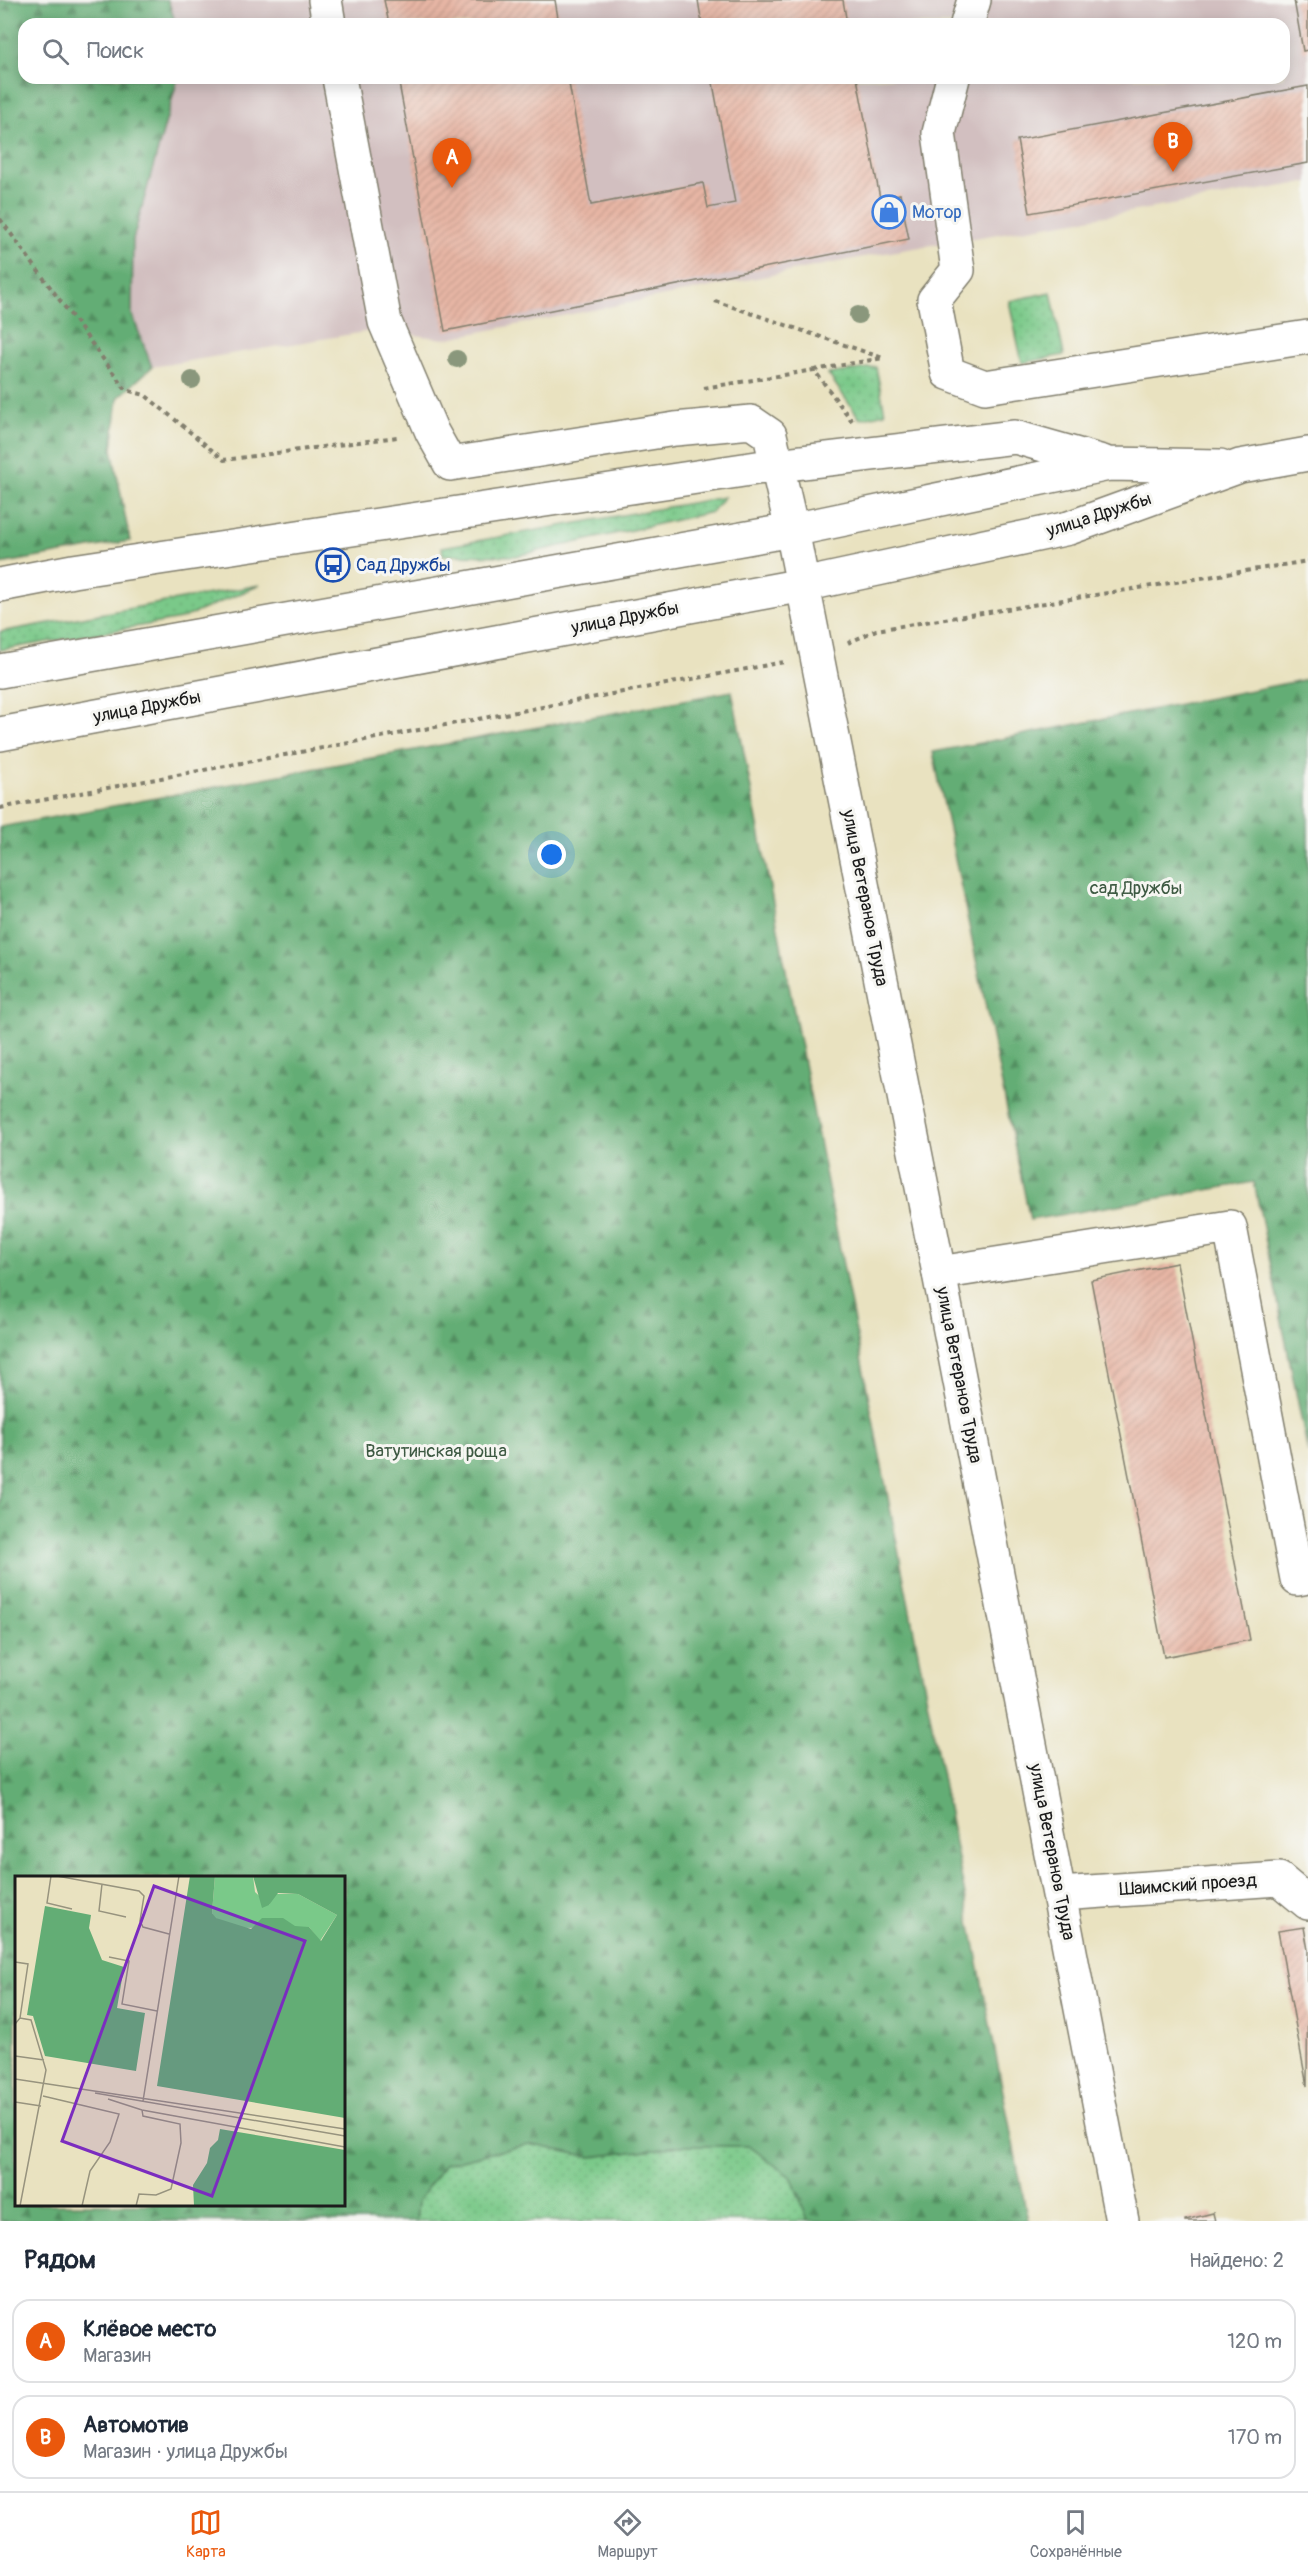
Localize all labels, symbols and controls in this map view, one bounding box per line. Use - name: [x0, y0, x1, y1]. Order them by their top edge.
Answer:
- search box: [18, 18, 1290, 84]
- icon: search: [39, 35, 72, 68]
- text: Поиск: [87, 37, 144, 65]
- pin: B: [1154, 122, 1192, 172]
- pin: A: [432, 138, 472, 188]
- shop icon: Мотор: [871, 194, 907, 230]
- place label: Мотор: [912, 201, 962, 224]
- street label: улица Дружбы: [1043, 487, 1154, 543]
- bus stop icon: Сад Дружбы: [315, 547, 351, 583]
- place label: Сад Дружбы: [356, 554, 451, 577]
- street label: улица Дружбы: [568, 596, 681, 640]
- street label: улица Дружбы: [90, 685, 203, 729]
- street label: улица Ветеранов Труда: [836, 807, 893, 988]
- your location: [537, 840, 566, 869]
- park label: сад Дружбы: [1090, 877, 1182, 900]
- street label: улица Ветеранов Труда: [930, 1284, 987, 1465]
- park label: Ватутинская роща: [365, 1440, 507, 1463]
- street label: улица Ветеранов Труда: [1023, 1761, 1080, 1942]
- street label: Шаимский проезд: [1119, 1869, 1258, 1901]
- inset map: [15, 1876, 345, 2206]
- text: Рядом: [24, 2244, 96, 2276]
- text: Найдено: 2: [1189, 2248, 1284, 2273]
- text: Клёвое место: [83, 2315, 216, 2343]
- text: A: [39, 2329, 52, 2354]
- text: 120 m: [1227, 2329, 1282, 2354]
- text: Магазин: [83, 2343, 151, 2368]
- text: Автомотив: [83, 2411, 189, 2439]
- text: B: [40, 2425, 51, 2450]
- text: 170 m: [1228, 2425, 1282, 2450]
- text: Магазин · улица Дружбы: [83, 2439, 288, 2464]
- tab: Карта: [186, 2506, 226, 2562]
- tab: Маршрут: [598, 2506, 658, 2562]
- tab: Сохранённые: [1030, 2506, 1122, 2562]

